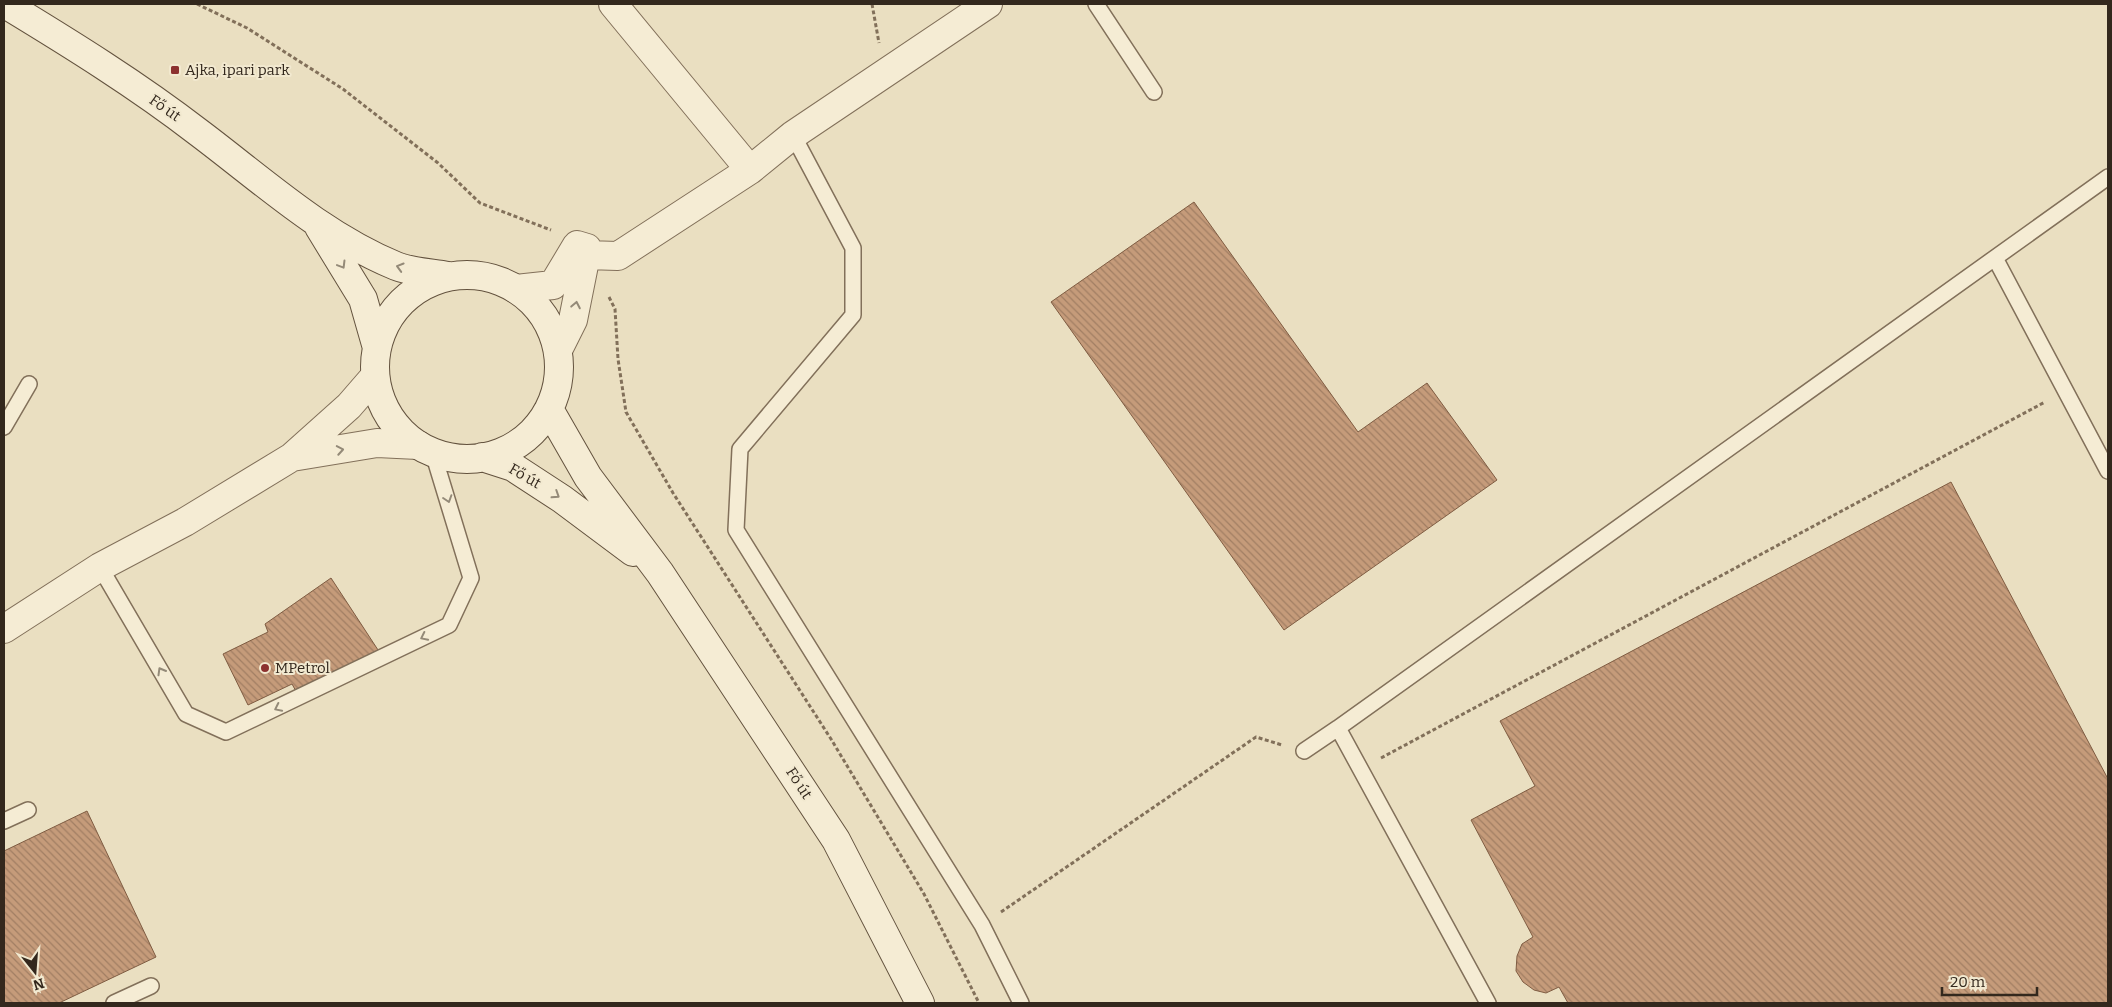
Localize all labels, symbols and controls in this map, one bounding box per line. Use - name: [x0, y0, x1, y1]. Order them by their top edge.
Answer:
- place label: Ajka, ipari park: [185, 61, 290, 79]
- marker: Ajka, ipari park: [169, 64, 181, 76]
- street label: Fő út: [146, 91, 185, 125]
- one-way arrow: [336, 260, 346, 269]
- one-way arrow: [397, 262, 405, 272]
- one-way arrow: [570, 301, 581, 310]
- one-way arrow: [336, 445, 345, 455]
- street label: Fő út: [506, 460, 545, 493]
- one-way arrow: [551, 489, 560, 498]
- one-way arrow: [442, 494, 452, 503]
- one-way arrow: [420, 631, 429, 641]
- place label: MPetrol: [275, 659, 330, 677]
- marker: MPetrol: [259, 662, 271, 674]
- one-way arrow: [157, 668, 167, 677]
- one-way arrow: [274, 701, 283, 712]
- street label: Fő út: [782, 764, 816, 803]
- north arrow: [10, 947, 60, 997]
- scale bar: [1942, 964, 2037, 996]
- text: 20 m: [1950, 973, 1986, 991]
- text: N: [31, 974, 46, 994]

